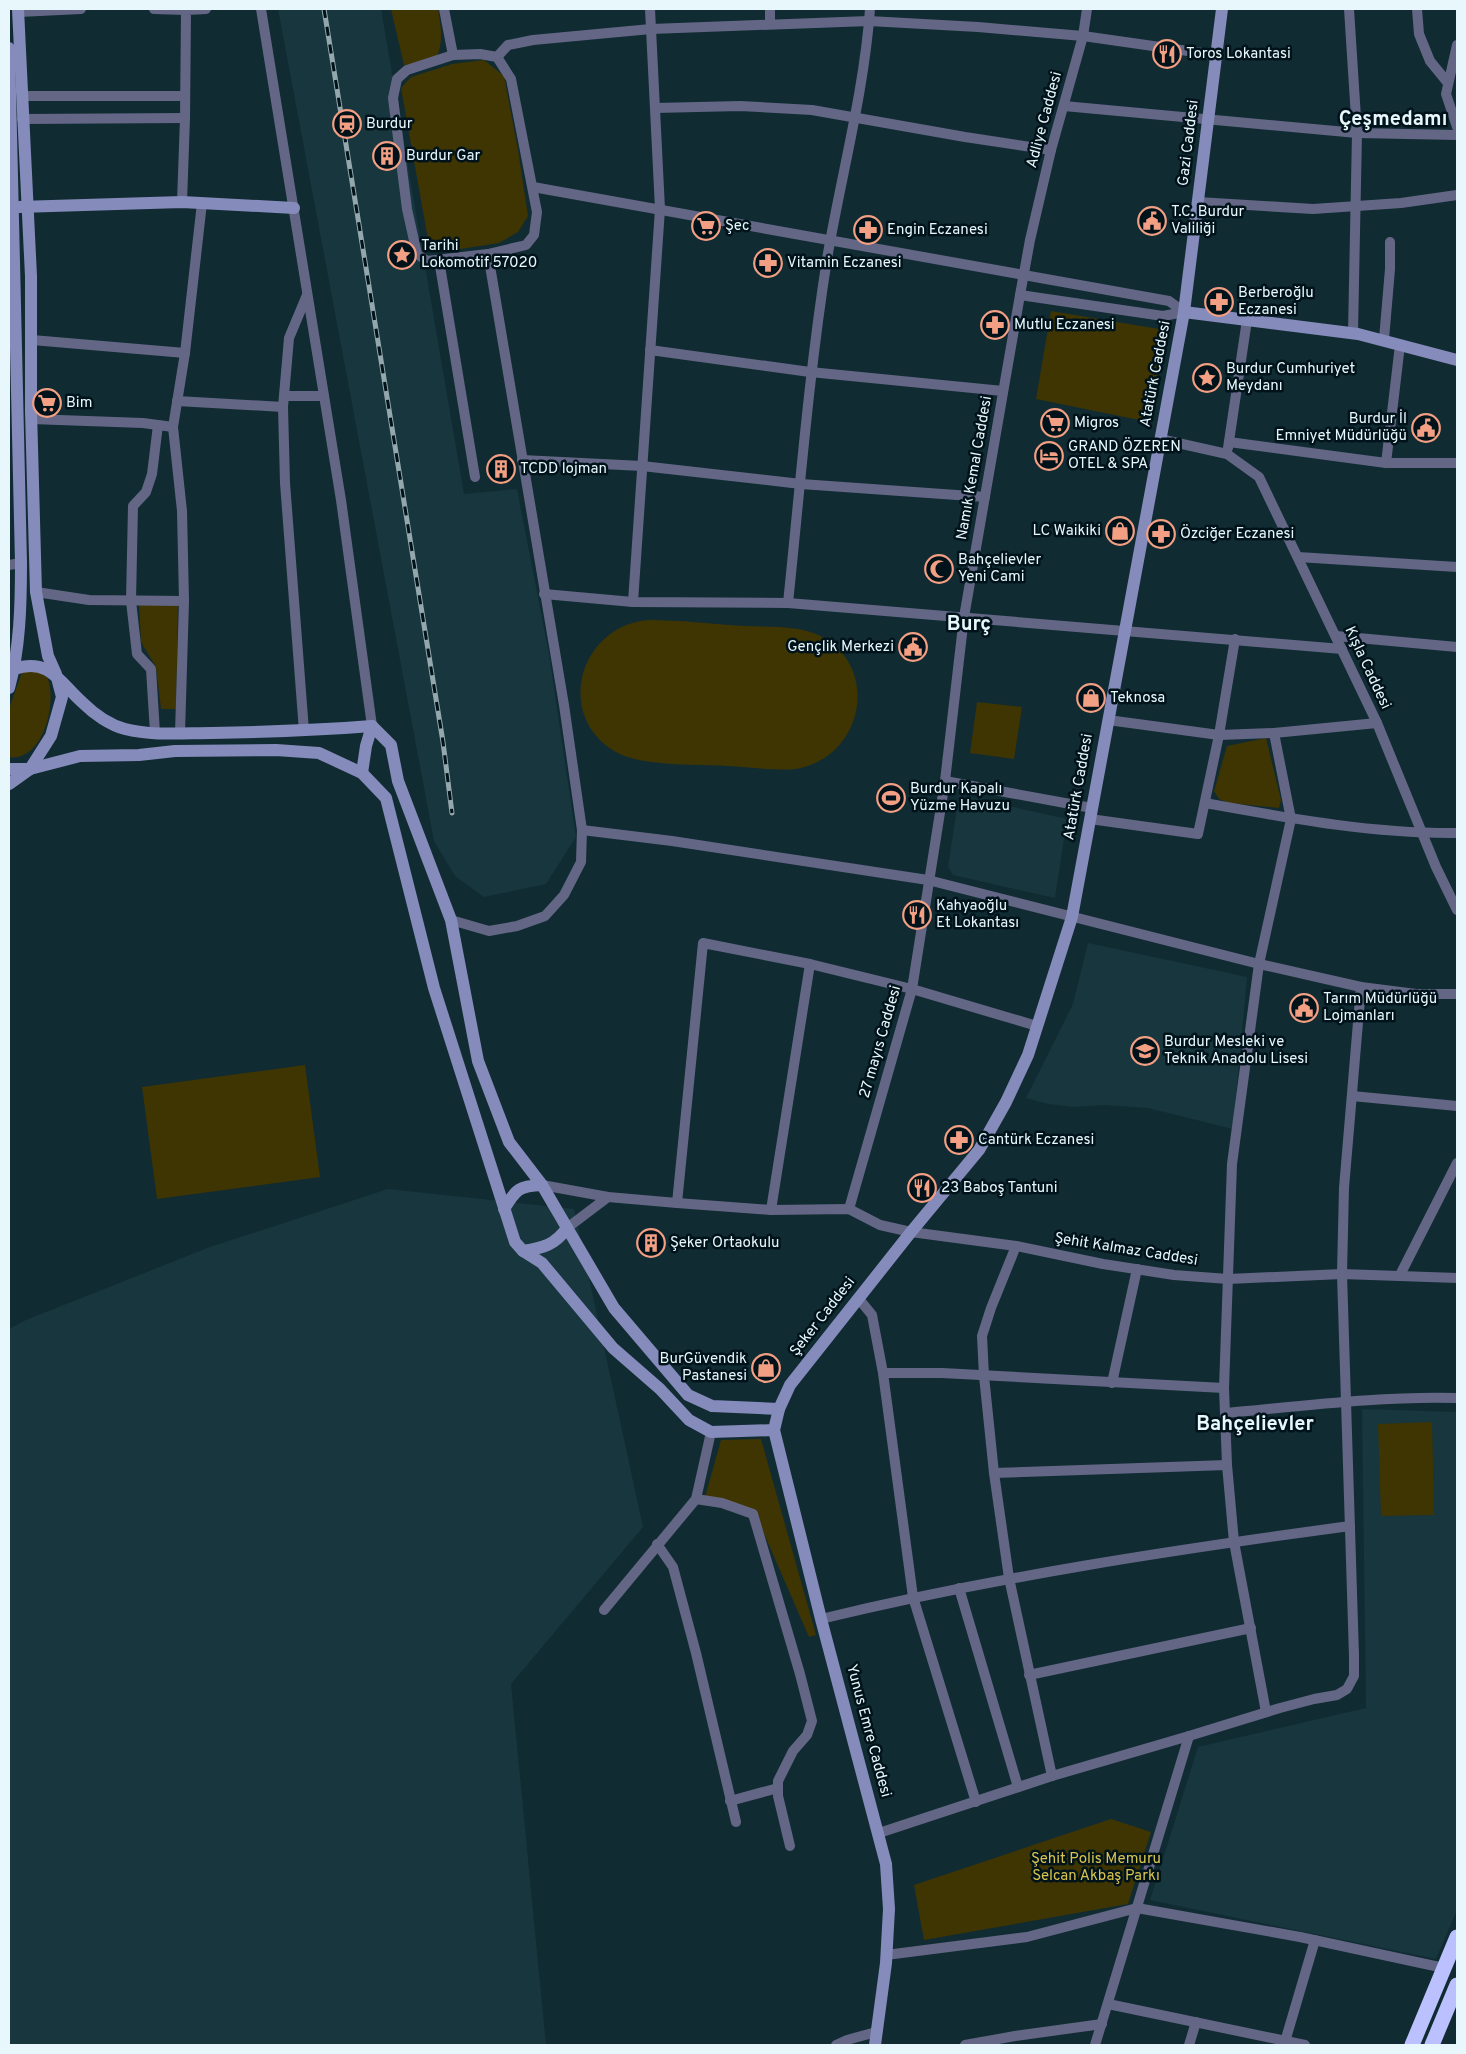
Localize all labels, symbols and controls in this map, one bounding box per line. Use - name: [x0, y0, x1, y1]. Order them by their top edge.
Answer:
- restaurant icon: Toros Lokantasi: [1152, 39, 1182, 69]
- place label: Toros Lokantasi: [1186, 45, 1291, 64]
- street label: Adliye Caddesi: [1023, 70, 1067, 170]
- street label: Gazi Caddesi: [1174, 99, 1204, 187]
- district label: Çeşmedamı: [1339, 107, 1447, 133]
- station icon: Burdur: [332, 109, 362, 139]
- place label: Burdur: [366, 115, 413, 134]
- building icon: Burdur Gar: [372, 141, 402, 171]
- place label: Burdur Gar: [406, 147, 481, 166]
- place label: T.C. Burdur Valiliği: [1171, 203, 1245, 239]
- public building icon: T.C. Burdur Valiliği: [1137, 206, 1167, 236]
- supermarket icon: Şec: [691, 211, 721, 241]
- pharmacy icon: Engin Eczanesi: [853, 215, 883, 245]
- place label: Şec: [725, 217, 750, 236]
- place label: Engin Eczanesi: [887, 221, 988, 240]
- place label: Tarihi Lokomotif 57020: [421, 237, 537, 273]
- place icon: Tarihi Lokomotif 57020: [387, 240, 417, 270]
- pharmacy icon: Vitamin Eczanesi: [753, 248, 783, 278]
- place label: Vitamin Eczanesi: [787, 254, 902, 273]
- place label: Berberoğlu Eczanesi: [1238, 284, 1314, 320]
- pharmacy icon: Berberoğlu Eczanesi: [1204, 287, 1234, 317]
- pharmacy icon: Mutlu Eczanesi: [980, 310, 1010, 340]
- place label: Mutlu Eczanesi: [1014, 316, 1115, 335]
- street label: Atatürk Caddesi: [1136, 319, 1176, 429]
- place label: Burdur Cumhuriyet Meydanı: [1226, 360, 1355, 396]
- place icon: Burdur Cumhuriyet Meydanı: [1192, 363, 1222, 393]
- supermarket icon: Bim: [32, 388, 62, 418]
- place label: Bim: [66, 394, 92, 413]
- street label: Namık Kemal Caddesi: [953, 395, 997, 541]
- supermarket icon: Migros: [1040, 408, 1070, 438]
- place label: Burdur İl Emniyet Müdürlüğü: [1276, 409, 1407, 446]
- public building icon: Burdur İl Emniyet Müdürlüğü: [1411, 413, 1441, 443]
- place label: Migros: [1074, 414, 1119, 433]
- place label: GRAND ÖZEREN OTEL & SPA: [1068, 437, 1181, 474]
- hotel icon: GRAND ÖZEREN OTEL & SPA: [1034, 441, 1064, 471]
- building icon: TCDD lojman: [486, 454, 516, 484]
- place label: TCDD lojman: [520, 460, 607, 479]
- shop icon: LC Waikiki: [1105, 516, 1135, 546]
- pharmacy icon: Özciğer Eczanesi: [1146, 519, 1176, 549]
- place label: LC Waikiki: [1032, 522, 1101, 541]
- place label: Özciğer Eczanesi: [1180, 524, 1294, 544]
- place label: Bahçelievler Yeni Cami: [958, 551, 1042, 587]
- mosque icon: Bahçelievler Yeni Cami: [924, 554, 954, 584]
- district label: Burç: [947, 612, 991, 638]
- street label: Kışla Caddesi: [1339, 623, 1395, 713]
- public building icon: Gençlik Merkezi: [898, 632, 928, 662]
- place label: Gençlik Merkezi: [787, 638, 894, 657]
- shop icon: Teknosa: [1076, 683, 1106, 713]
- place label: Teknosa: [1110, 689, 1165, 708]
- street label: Atatürk Caddesi: [1060, 732, 1098, 842]
- place label: Burdur Kapalı Yüzme Havuzu: [910, 780, 1010, 816]
- sports icon: Burdur Kapalı Yüzme Havuzu: [876, 783, 906, 813]
- place label: Kahyaoğlu Et Lokantası: [936, 897, 1019, 933]
- restaurant icon: Kahyaoğlu Et Lokantası: [902, 900, 932, 930]
- street label: 27 mayıs Caddesi: [856, 983, 906, 1101]
- place label: Tarım Müdürlüğü Lojmanları: [1323, 990, 1437, 1026]
- public building icon: Tarım Müdürlüğü Lojmanları: [1289, 993, 1319, 1023]
- place label: Burdur Mesleki ve Teknik Anadolu Lisesi: [1164, 1033, 1308, 1069]
- school or university icon: Burdur Mesleki ve Teknik Anadolu Lisesi: [1130, 1036, 1160, 1066]
- pharmacy icon: Cantürk Eczanesi: [944, 1125, 974, 1155]
- place label: Cantürk Eczanesi: [978, 1131, 1094, 1150]
- restaurant icon: 23 Baboş Tantuni: [907, 1173, 937, 1203]
- place label: 23 Baboş Tantuni: [941, 1179, 1058, 1198]
- building icon: Şeker Ortaokulu: [636, 1228, 666, 1258]
- street label: Şehit Kalmaz Caddesi: [1053, 1229, 1199, 1271]
- place label: Şeker Ortaokulu: [670, 1234, 780, 1253]
- street label: Şeker Caddesi: [786, 1274, 860, 1360]
- place label: BurGüvendik Pastanesi: [660, 1350, 747, 1386]
- shop icon: BurGüvendik Pastanesi: [751, 1353, 781, 1383]
- district label: Bahçelievler: [1196, 1412, 1315, 1438]
- street label: Yunus Emre Caddesi: [841, 1662, 895, 1800]
- park label: Şehit Polis Memuru Selcan Akbaş Parkı: [1031, 1850, 1161, 1886]

